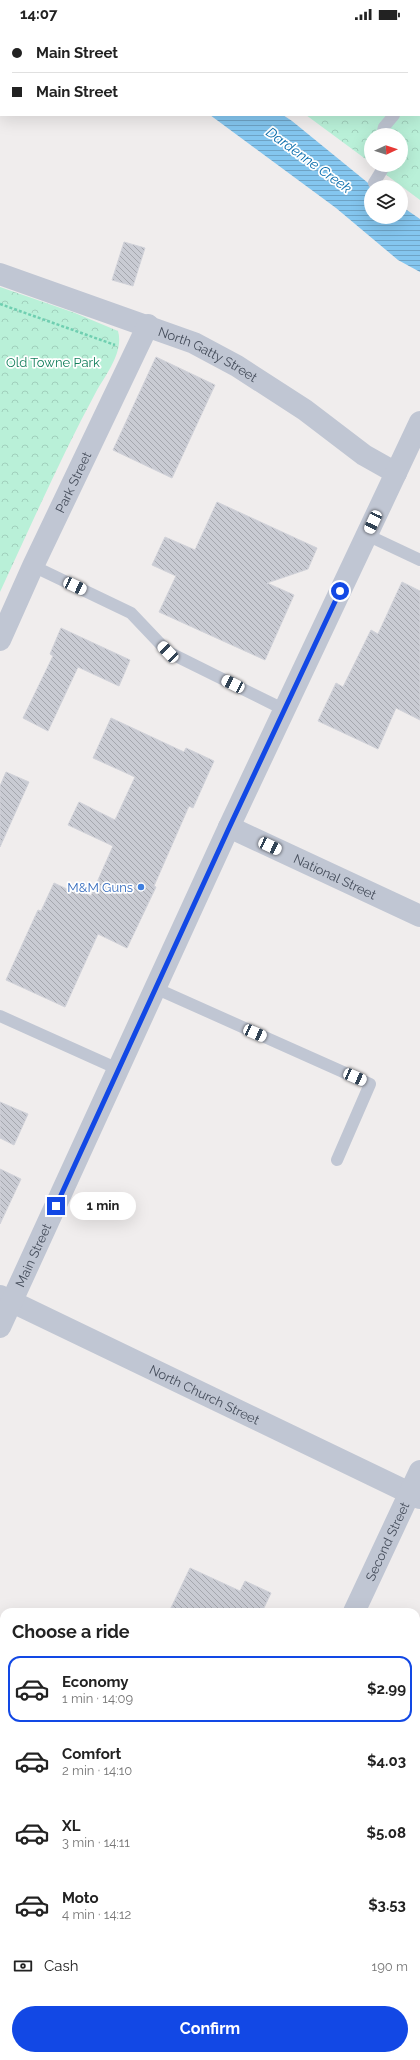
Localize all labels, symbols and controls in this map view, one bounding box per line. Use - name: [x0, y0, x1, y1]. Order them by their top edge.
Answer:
- text: 14:07: [20, 5, 57, 23]
- text: Main Street: [36, 44, 118, 62]
- text: Main Street: [36, 83, 118, 101]
- water label: Dardenne Creek: [263, 124, 355, 197]
- north arrow: [364, 128, 408, 172]
- map controls: [364, 128, 408, 224]
- button: layers: [364, 180, 408, 224]
- street label: North Gatty Street: [156, 323, 261, 385]
- park label: Old Towne Park: [6, 355, 100, 370]
- street label: Park Street: [52, 449, 94, 515]
- car: [362, 509, 384, 535]
- car: [62, 575, 88, 597]
- route start: [331, 582, 349, 600]
- car: [155, 639, 181, 665]
- car: [220, 673, 246, 695]
- car: [257, 835, 283, 857]
- street label: National Street: [291, 851, 379, 902]
- place label: M&M Guns: [67, 880, 133, 895]
- marker: M&M Guns: [136, 882, 146, 892]
- car: [242, 1023, 268, 1043]
- car: [342, 1067, 368, 1087]
- callout: 1 min: [70, 1192, 136, 1220]
- route end: [47, 1197, 65, 1215]
- text: 1 min: [87, 1198, 119, 1213]
- street label: Main Street: [12, 1220, 54, 1289]
- street label: North Church Street: [147, 1362, 263, 1427]
- street label: Second Street: [362, 1499, 412, 1583]
- text: Choose a ride: [12, 1621, 130, 1642]
- icon: car: [14, 1671, 50, 1707]
- text: Economy: [62, 1673, 129, 1691]
- text: $2.99: [367, 1680, 406, 1698]
- text: 1 min · 14:09: [62, 1691, 133, 1706]
- icon: car: [14, 1743, 50, 1779]
- text: Comfort: [62, 1745, 121, 1763]
- text: $4.03: [367, 1752, 406, 1770]
- text: 2 min · 14:10: [62, 1763, 132, 1778]
- icon: car: [14, 1815, 50, 1851]
- text: XL: [62, 1817, 80, 1835]
- text: $5.08: [367, 1824, 406, 1842]
- text: 3 min · 14:11: [62, 1835, 130, 1850]
- icon: car: [14, 1887, 50, 1923]
- text: Moto: [62, 1889, 99, 1907]
- text: $3.53: [368, 1896, 406, 1914]
- text: 4 min · 14:12: [62, 1907, 131, 1922]
- icon: cash: [12, 1955, 34, 1977]
- text: Cash: [44, 1957, 78, 1975]
- text: 190 m: [372, 1959, 408, 1974]
- button: Confirm: [12, 2006, 408, 2052]

